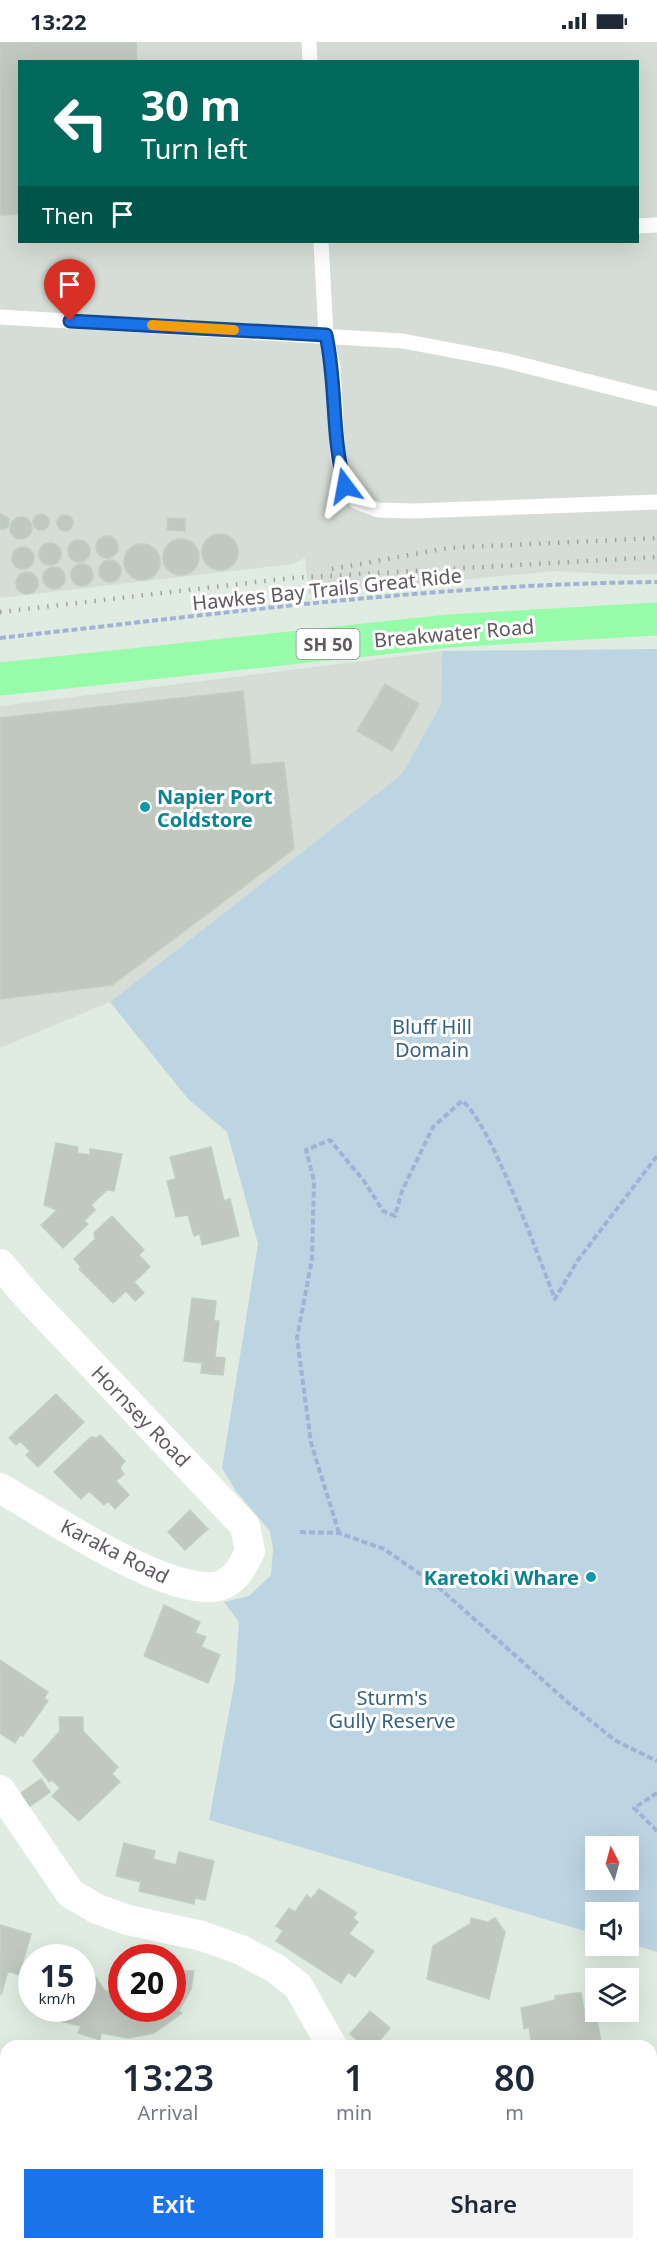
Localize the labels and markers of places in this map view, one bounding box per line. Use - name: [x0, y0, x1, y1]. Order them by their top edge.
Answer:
- pin: [44, 259, 95, 321]
- place label: Napier Port Coldstore: [157, 783, 273, 833]
- marker: Napier Port Coldstore: [138, 800, 152, 814]
- place label: Karetoki Whare: [424, 1564, 579, 1591]
- marker: Karetoki Whare: [584, 1570, 598, 1584]

